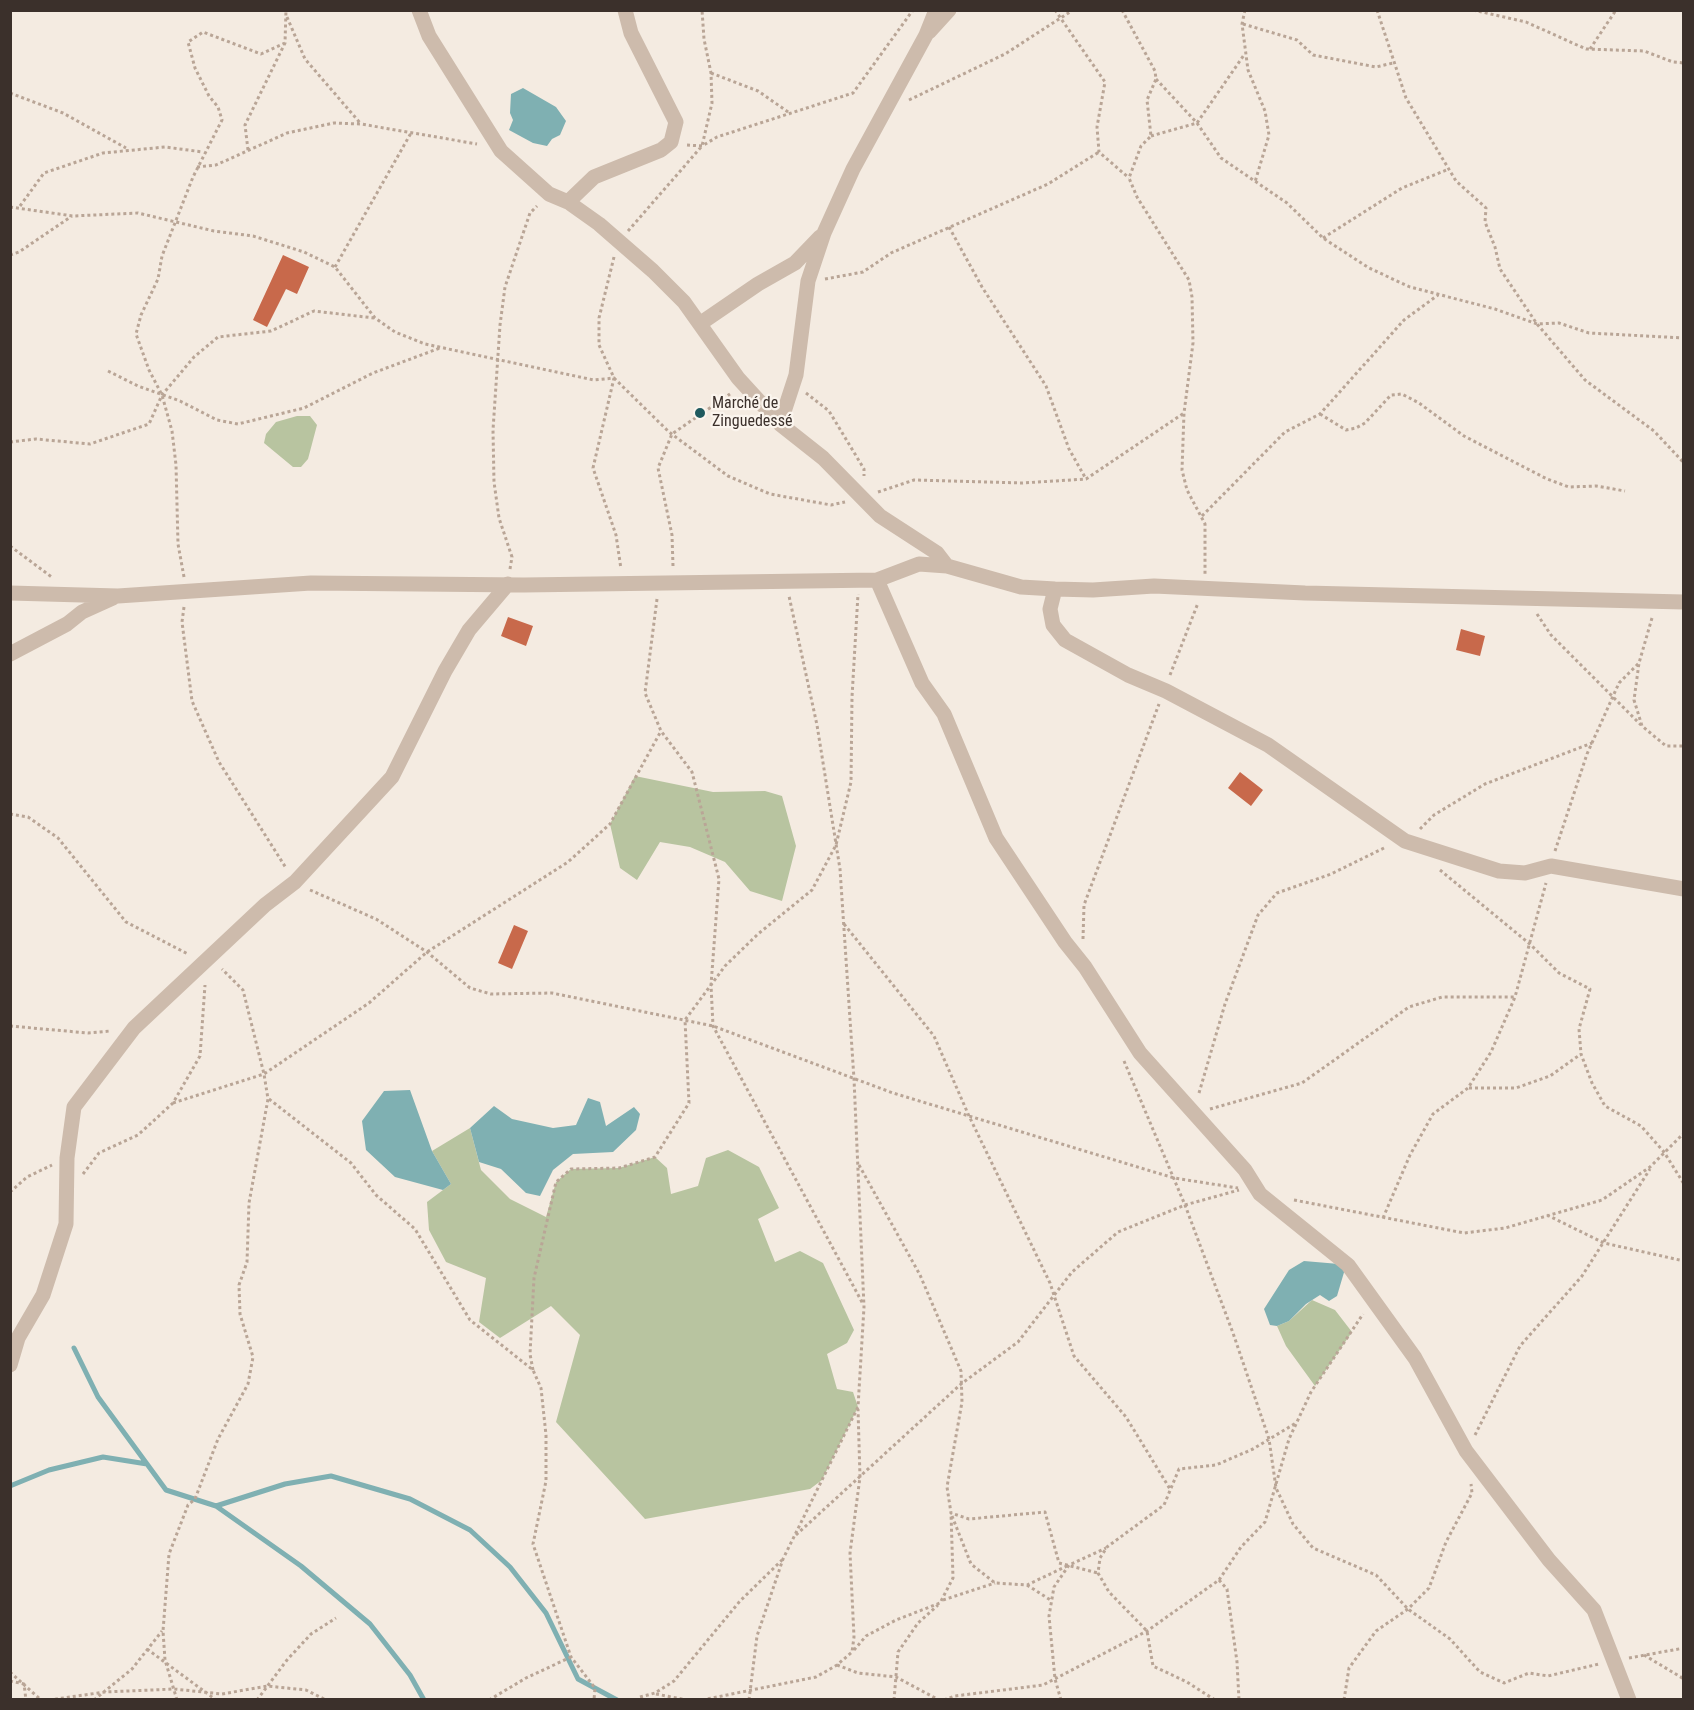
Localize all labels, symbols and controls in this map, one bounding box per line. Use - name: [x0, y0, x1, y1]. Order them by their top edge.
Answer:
- place label: Marché de Zinguedessé: [712, 394, 792, 432]
- marker: Marché de Zinguedessé: [693, 406, 707, 420]

